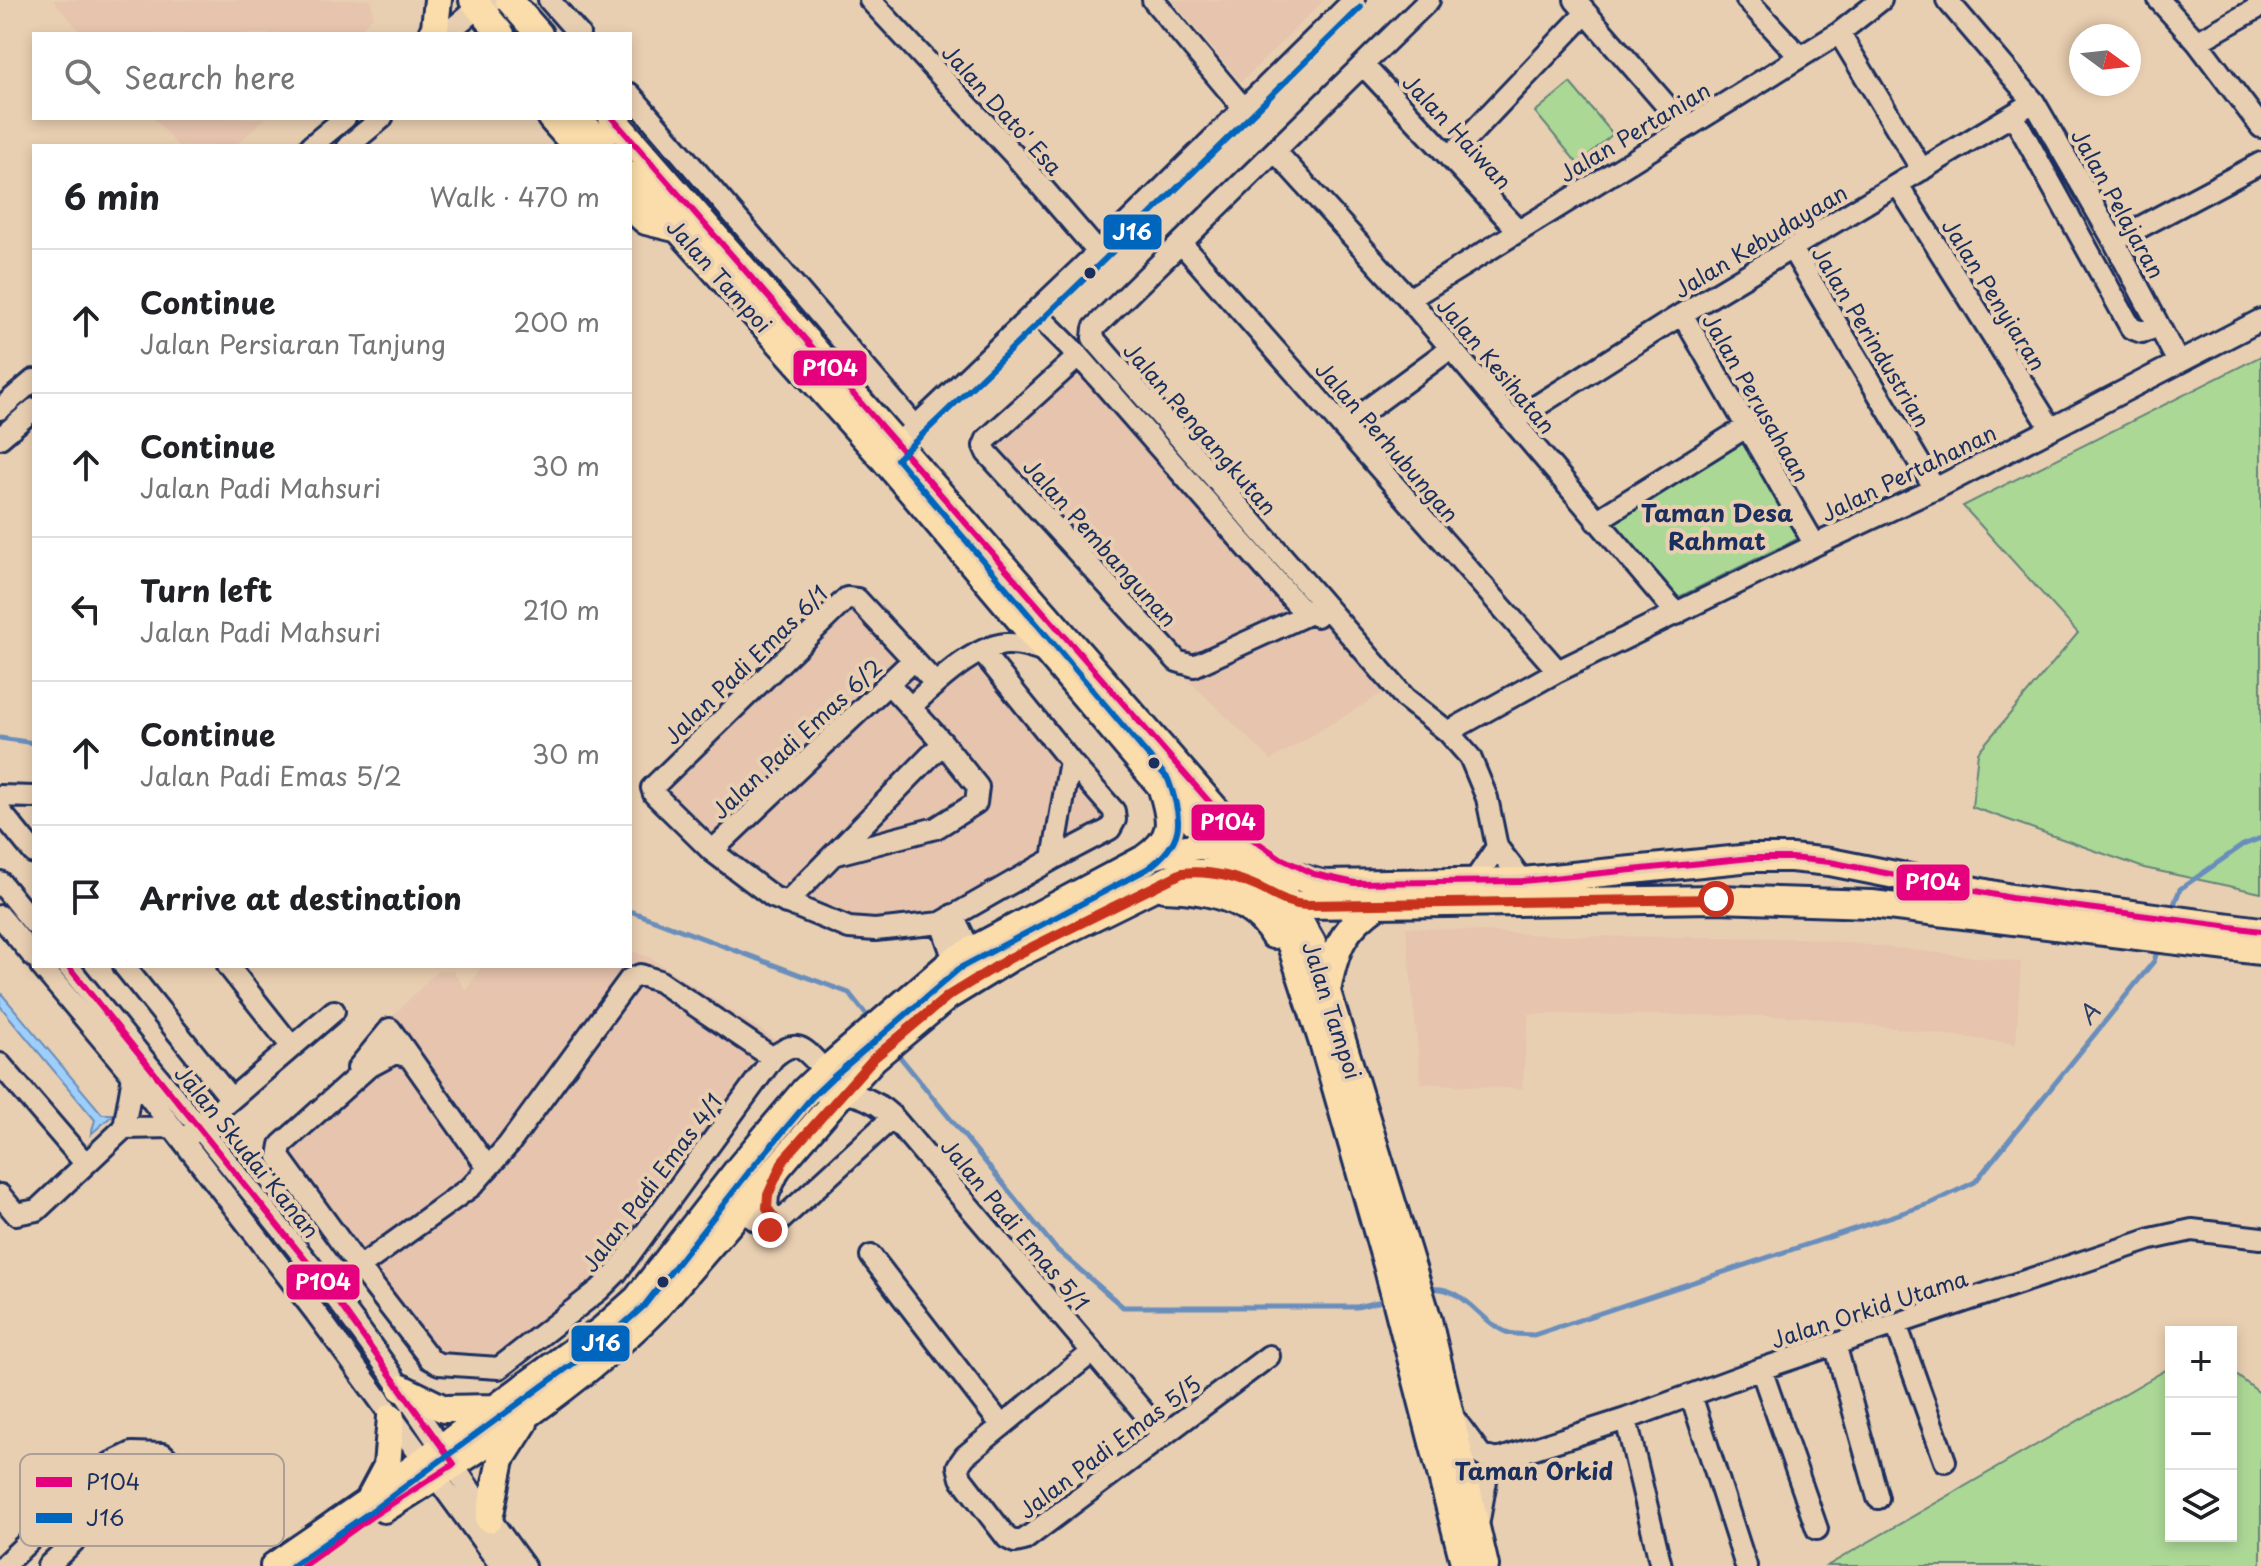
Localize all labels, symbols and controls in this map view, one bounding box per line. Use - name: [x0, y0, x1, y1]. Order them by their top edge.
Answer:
- north arrow: [2069, 24, 2141, 96]
- search box: [32, 32, 632, 120]
- street label: Jalan Dato' Esa: [935, 36, 1071, 182]
- icon: search: [60, 54, 104, 98]
- text: Search here: [124, 54, 296, 99]
- street label: Jalan Haiwan: [1396, 66, 1520, 196]
- street label: Jalan Pertanian: [1552, 73, 1716, 189]
- street label: Jalan Pelajaran: [2064, 122, 2174, 284]
- text: 6 min: [64, 170, 160, 222]
- street label: Jalan Kebudayaan: [1667, 175, 1853, 305]
- text: Walk · 470 m: [430, 177, 600, 216]
- street label: Jalan Tampoi: [660, 211, 780, 339]
- street label: Jalan Penyiaran: [1935, 211, 2055, 377]
- line badge: J16: [1102, 213, 1163, 251]
- text: J16: [1112, 214, 1152, 247]
- street label: Jalan Perindustrian: [1805, 239, 1939, 433]
- unlabelled marker: [1082, 265, 1098, 281]
- text: Continue: [140, 279, 275, 324]
- street label: Jalan Kesihatan: [1430, 290, 1564, 440]
- icon: ahead: [64, 299, 108, 343]
- text: 200 m: [513, 302, 600, 341]
- street label: Jalan Perusahaan: [1695, 306, 1819, 488]
- text: Jalan Persiaran Tanjung: [140, 324, 446, 363]
- street label: Jalan Pengangkutan: [1116, 334, 1286, 522]
- line badge: P104: [792, 349, 868, 387]
- text: P104: [802, 350, 858, 383]
- street label: Jalan Perhubungan: [1309, 353, 1467, 529]
- street label: Jalan Pertahanan: [1815, 415, 2001, 529]
- text: Continue: [140, 423, 275, 468]
- icon: ahead: [64, 443, 108, 487]
- text: 30 m: [532, 446, 600, 485]
- street label: Jalan Pembangunan: [1016, 450, 1186, 634]
- text: Jalan Padi Mahsuri: [140, 468, 381, 507]
- district label: Taman Desa Rahmat: [1641, 494, 1794, 558]
- text: Turn left: [140, 567, 272, 612]
- street label: Jalan Padi Emas 6/1: [655, 577, 835, 751]
- icon: left: [64, 587, 108, 631]
- text: 210 m: [523, 590, 600, 629]
- text: Jalan Padi Mahsuri: [140, 612, 381, 651]
- street label: Jalan Padi Emas 6/2: [703, 650, 889, 826]
- text: Continue: [140, 711, 275, 756]
- icon: ahead: [64, 731, 108, 775]
- text: 30 m: [532, 734, 600, 773]
- unlabelled marker: [1146, 755, 1162, 771]
- text: Jalan Padi Emas 5/2: [140, 756, 402, 795]
- line badge: P104: [1190, 803, 1266, 842]
- text: P104: [1200, 804, 1256, 837]
- line badge: P104: [1895, 863, 1971, 902]
- text: P104: [1905, 864, 1961, 897]
- icon: arrive: [64, 875, 108, 919]
- text: Arrive at destination: [140, 875, 462, 920]
- route start: [1698, 881, 1734, 917]
- street label: Jalan Tampoi: [1295, 937, 1371, 1083]
- water label: A: [2068, 995, 2108, 1031]
- street label: Jalan Skudai Kanan: [168, 1057, 328, 1245]
- street label: Jalan Padi Emas 4/1: [573, 1086, 729, 1278]
- street label: Jalan Padi Emas 5/1: [934, 1131, 1098, 1317]
- route end: [752, 1212, 788, 1248]
- street label: Jalan Orkid Utama: [1766, 1260, 1973, 1355]
- line badge: P104: [285, 1263, 361, 1301]
- text: P104: [295, 1264, 351, 1297]
- unlabelled marker: [655, 1274, 671, 1290]
- line badge: J16: [570, 1324, 631, 1363]
- text: J16: [581, 1325, 621, 1358]
- map controls: [2165, 1326, 2237, 1542]
- button: +: [2165, 1326, 2237, 1398]
- street label: Jalan Padi Emas 5/5: [1011, 1366, 1207, 1526]
- button: −: [2165, 1398, 2237, 1470]
- district label: Taman Orkid: [1455, 1452, 1613, 1488]
- legend: [20, 1454, 284, 1546]
- text: P104: [86, 1464, 140, 1497]
- button: layers: [2165, 1470, 2237, 1542]
- text: J16: [86, 1500, 125, 1533]

